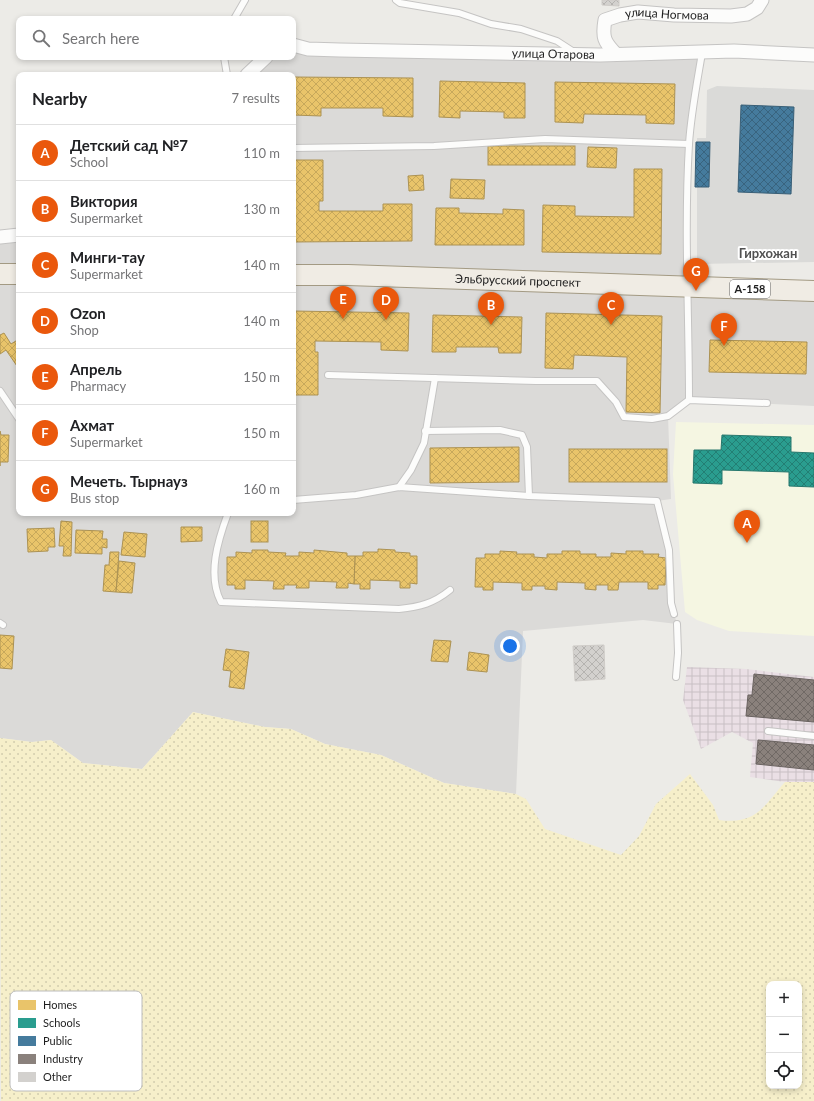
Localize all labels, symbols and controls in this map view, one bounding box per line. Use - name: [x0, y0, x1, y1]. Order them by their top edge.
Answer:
- street label: улица Ногмова: [624, 4, 709, 23]
- search box: [16, 16, 296, 60]
- icon: search: [30, 27, 52, 49]
- text: Search here: [62, 29, 139, 47]
- street label: улица Отарова: [512, 45, 595, 62]
- text: Nearby: [32, 88, 87, 109]
- text: 7 results: [232, 90, 280, 106]
- text: Детский сад №7: [70, 136, 188, 154]
- text: A: [40, 145, 50, 161]
- text: 110 m: [243, 145, 280, 161]
- text: School: [70, 154, 108, 170]
- text: Виктория: [70, 192, 138, 210]
- text: B: [41, 201, 49, 217]
- text: 130 m: [243, 201, 280, 217]
- text: Supermarket: [70, 210, 143, 226]
- district label: Гирхожан: [739, 245, 797, 261]
- text: Минги-тау: [70, 248, 145, 266]
- text: C: [41, 257, 49, 273]
- text: 140 m: [243, 257, 280, 273]
- pin: G: [683, 258, 709, 291]
- text: Supermarket: [70, 266, 143, 282]
- street label: Эльбрусский проспект: [455, 271, 581, 290]
- road number: А-158: [730, 280, 770, 298]
- pin: E: [330, 286, 356, 319]
- pin: D: [373, 287, 399, 320]
- pin: B: [478, 292, 504, 325]
- pin: C: [598, 292, 624, 325]
- text: Ozon: [70, 304, 106, 322]
- text: D: [40, 313, 50, 329]
- text: 140 m: [243, 313, 280, 329]
- pin: F: [711, 313, 737, 346]
- text: Shop: [70, 322, 99, 338]
- text: Апрель: [70, 360, 122, 378]
- text: E: [41, 369, 49, 385]
- text: 150 m: [243, 369, 280, 385]
- text: Pharmacy: [70, 378, 126, 394]
- text: Ахмат: [70, 416, 114, 434]
- text: F: [41, 425, 49, 441]
- text: 150 m: [243, 425, 280, 441]
- text: Supermarket: [70, 434, 143, 450]
- text: Мечеть. Тырнауз: [70, 472, 188, 490]
- text: G: [40, 481, 50, 497]
- text: 160 m: [243, 481, 280, 497]
- text: Bus stop: [70, 490, 119, 506]
- pin: A: [734, 510, 760, 543]
- your location: [500, 636, 520, 656]
- map controls: [766, 981, 802, 1089]
- button: +: [766, 981, 802, 1017]
- legend: [10, 991, 142, 1091]
- text: Homes: [43, 998, 77, 1011]
- text: Schools: [43, 1016, 80, 1029]
- button: −: [766, 1017, 802, 1053]
- text: Public: [43, 1034, 72, 1047]
- text: Industry: [43, 1052, 83, 1065]
- button: locate: [766, 1053, 802, 1089]
- text: Other: [43, 1070, 72, 1083]

